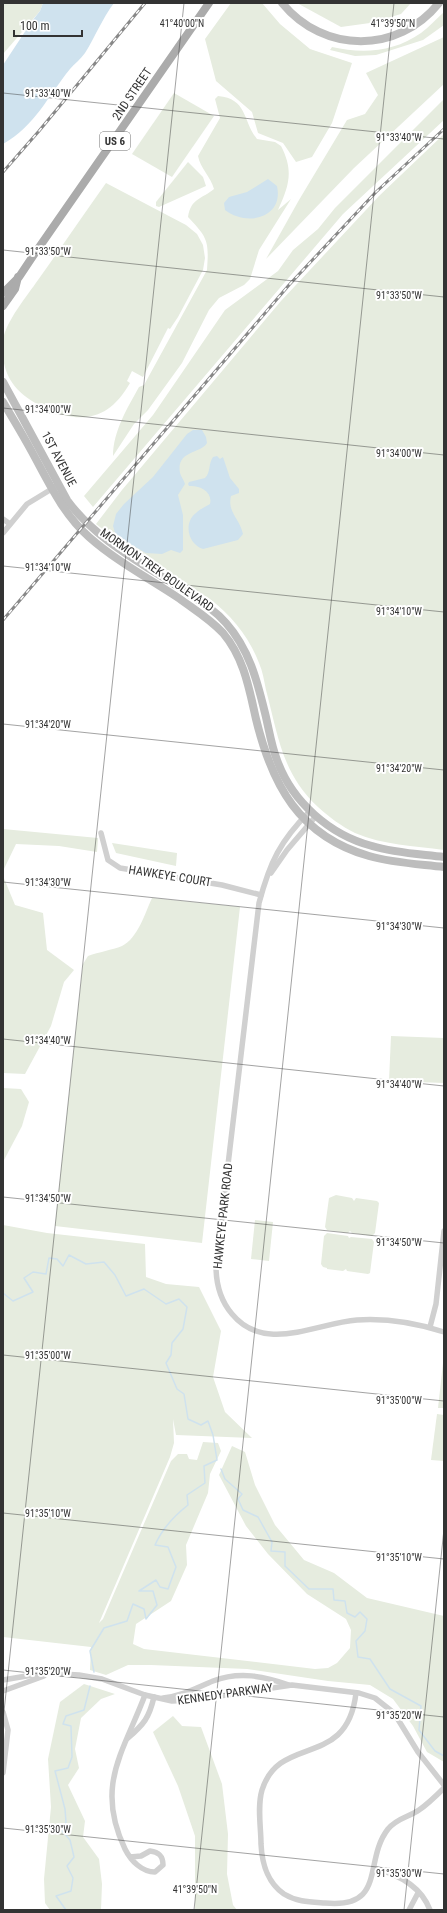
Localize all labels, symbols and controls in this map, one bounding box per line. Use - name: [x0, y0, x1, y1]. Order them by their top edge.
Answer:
- scale bar: [14, 12, 82, 38]
- text: 41°40'00"N: [160, 18, 204, 29]
- text: 41°39'50"N: [371, 18, 415, 29]
- text: 100 m: [20, 19, 50, 33]
- street label: 2ND STREET: [109, 65, 155, 123]
- text: 91°33'40"W: [25, 88, 71, 99]
- road number: US 6: [100, 132, 130, 150]
- text: 91°33'40"W: [376, 132, 422, 143]
- text: 91°33'50"W: [25, 246, 71, 257]
- text: 91°33'50"W: [376, 290, 422, 301]
- text: 91°34'00"W: [25, 404, 71, 415]
- street label: 1ST AVENUE: [39, 429, 79, 489]
- text: 91°34'00"W: [376, 448, 422, 459]
- street label: MORMON TREK BOULEVARD: [98, 525, 217, 615]
- text: 91°34'10"W: [25, 562, 71, 573]
- text: 91°34'10"W: [376, 606, 422, 617]
- text: 91°34'20"W: [25, 719, 71, 730]
- text: 91°34'20"W: [376, 763, 422, 774]
- street label: HAWKEYE COURT: [128, 863, 212, 889]
- text: 91°34'30"W: [25, 877, 71, 888]
- text: 91°34'30"W: [376, 921, 422, 932]
- text: 91°34'40"W: [25, 1035, 71, 1046]
- text: 91°34'40"W: [376, 1079, 422, 1090]
- street label: HAWKEYE PARK ROAD: [210, 1162, 236, 1270]
- text: 91°34'50"W: [25, 1193, 71, 1204]
- text: 91°34'50"W: [376, 1237, 422, 1248]
- text: 91°35'00"W: [25, 1350, 71, 1361]
- text: 91°35'00"W: [376, 1395, 422, 1406]
- text: 91°35'10"W: [25, 1508, 71, 1519]
- text: 91°35'10"W: [376, 1552, 422, 1563]
- text: 91°35'20"W: [25, 1666, 71, 1677]
- street label: KENNEDY PARKWAY: [176, 1680, 274, 1708]
- text: 91°35'20"W: [376, 1710, 422, 1721]
- text: 91°35'30"W: [25, 1824, 71, 1835]
- text: 91°35'30"W: [376, 1868, 422, 1879]
- text: 41°39'50"N: [173, 1884, 217, 1895]

